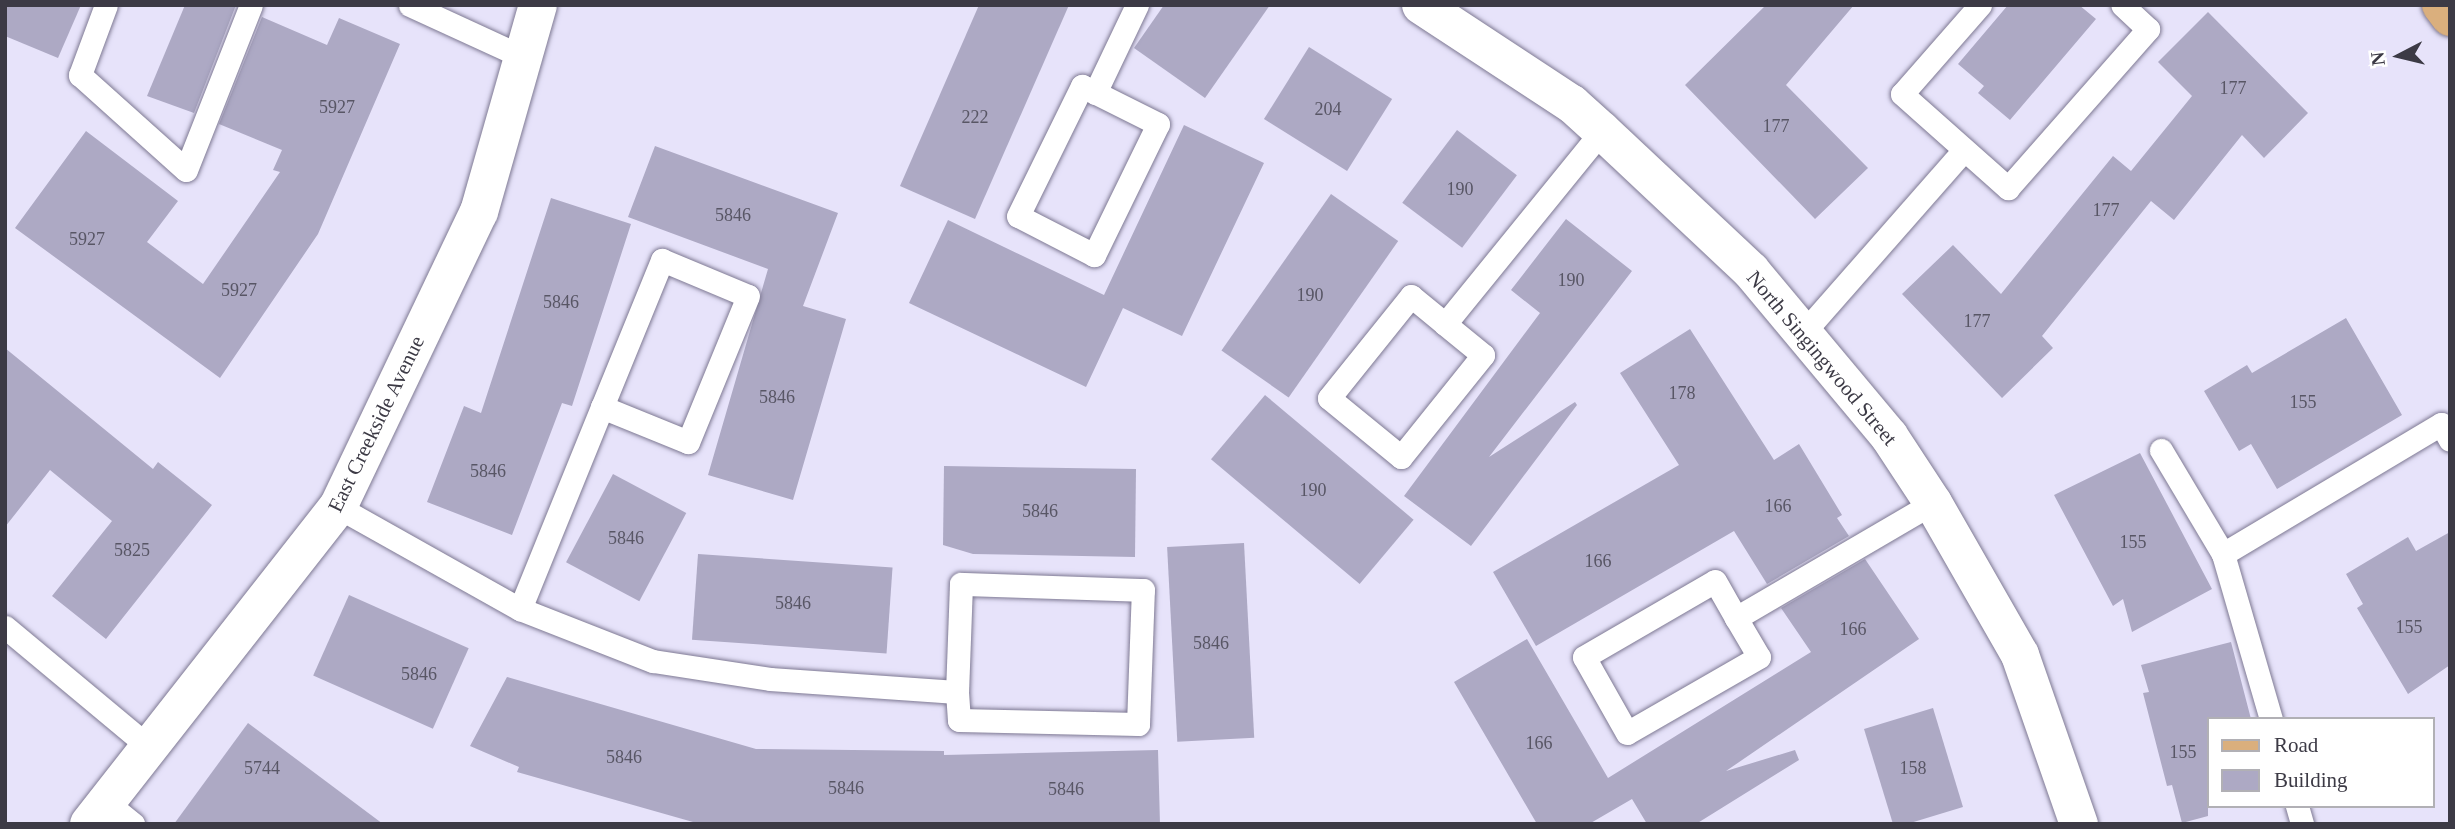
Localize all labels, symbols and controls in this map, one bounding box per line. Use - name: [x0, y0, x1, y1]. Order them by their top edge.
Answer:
- north arrow: [2364, 21, 2434, 91]
- text: N: [2366, 51, 2389, 67]
- house number: 177: [2220, 77, 2246, 99]
- house number: 5927: [319, 96, 355, 118]
- house number: 204: [1315, 98, 1342, 120]
- house number: 222: [962, 106, 988, 128]
- house number: 177: [1763, 115, 1790, 137]
- house number: 190: [1447, 178, 1474, 200]
- house number: 177: [2092, 199, 2120, 221]
- house number: 5846: [715, 204, 751, 226]
- house number: 5927: [69, 228, 105, 250]
- street label: North Singingwood Street: [1741, 265, 1903, 451]
- house number: 190: [1558, 269, 1584, 291]
- house number: 5927: [221, 279, 257, 301]
- house number: 190: [1296, 284, 1324, 306]
- house number: 5846: [543, 291, 579, 313]
- house number: 177: [1964, 310, 1991, 332]
- street label: East Creekside Avenue: [322, 331, 430, 517]
- house number: 178: [1668, 382, 1695, 404]
- house number: 5846: [759, 386, 795, 408]
- house number: 155: [2290, 391, 2316, 413]
- house number: 5846: [470, 460, 506, 482]
- house number: 190: [1300, 479, 1326, 501]
- house number: 166: [1764, 495, 1792, 517]
- house number: 5846: [1022, 500, 1058, 522]
- house number: 5846: [608, 527, 644, 549]
- house number: 155: [2120, 531, 2146, 553]
- house number: 5825: [114, 539, 150, 561]
- house number: 166: [1584, 550, 1611, 572]
- house number: 5846: [775, 592, 811, 614]
- house number: 155: [2396, 616, 2423, 638]
- house number: 166: [1840, 618, 1867, 640]
- house number: 5846: [1193, 632, 1229, 654]
- house number: 5846: [401, 663, 437, 685]
- legend: [2206, 717, 2434, 808]
- house number: 166: [1526, 732, 1552, 754]
- text: Road: [2274, 733, 2318, 757]
- house number: 155: [2169, 741, 2196, 763]
- house number: 5846: [606, 746, 642, 768]
- house number: 5744: [244, 757, 280, 779]
- house number: 158: [1899, 757, 1926, 779]
- text: Building: [2274, 768, 2348, 792]
- house number: 5846: [828, 777, 864, 799]
- house number: 5846: [1048, 778, 1084, 800]

